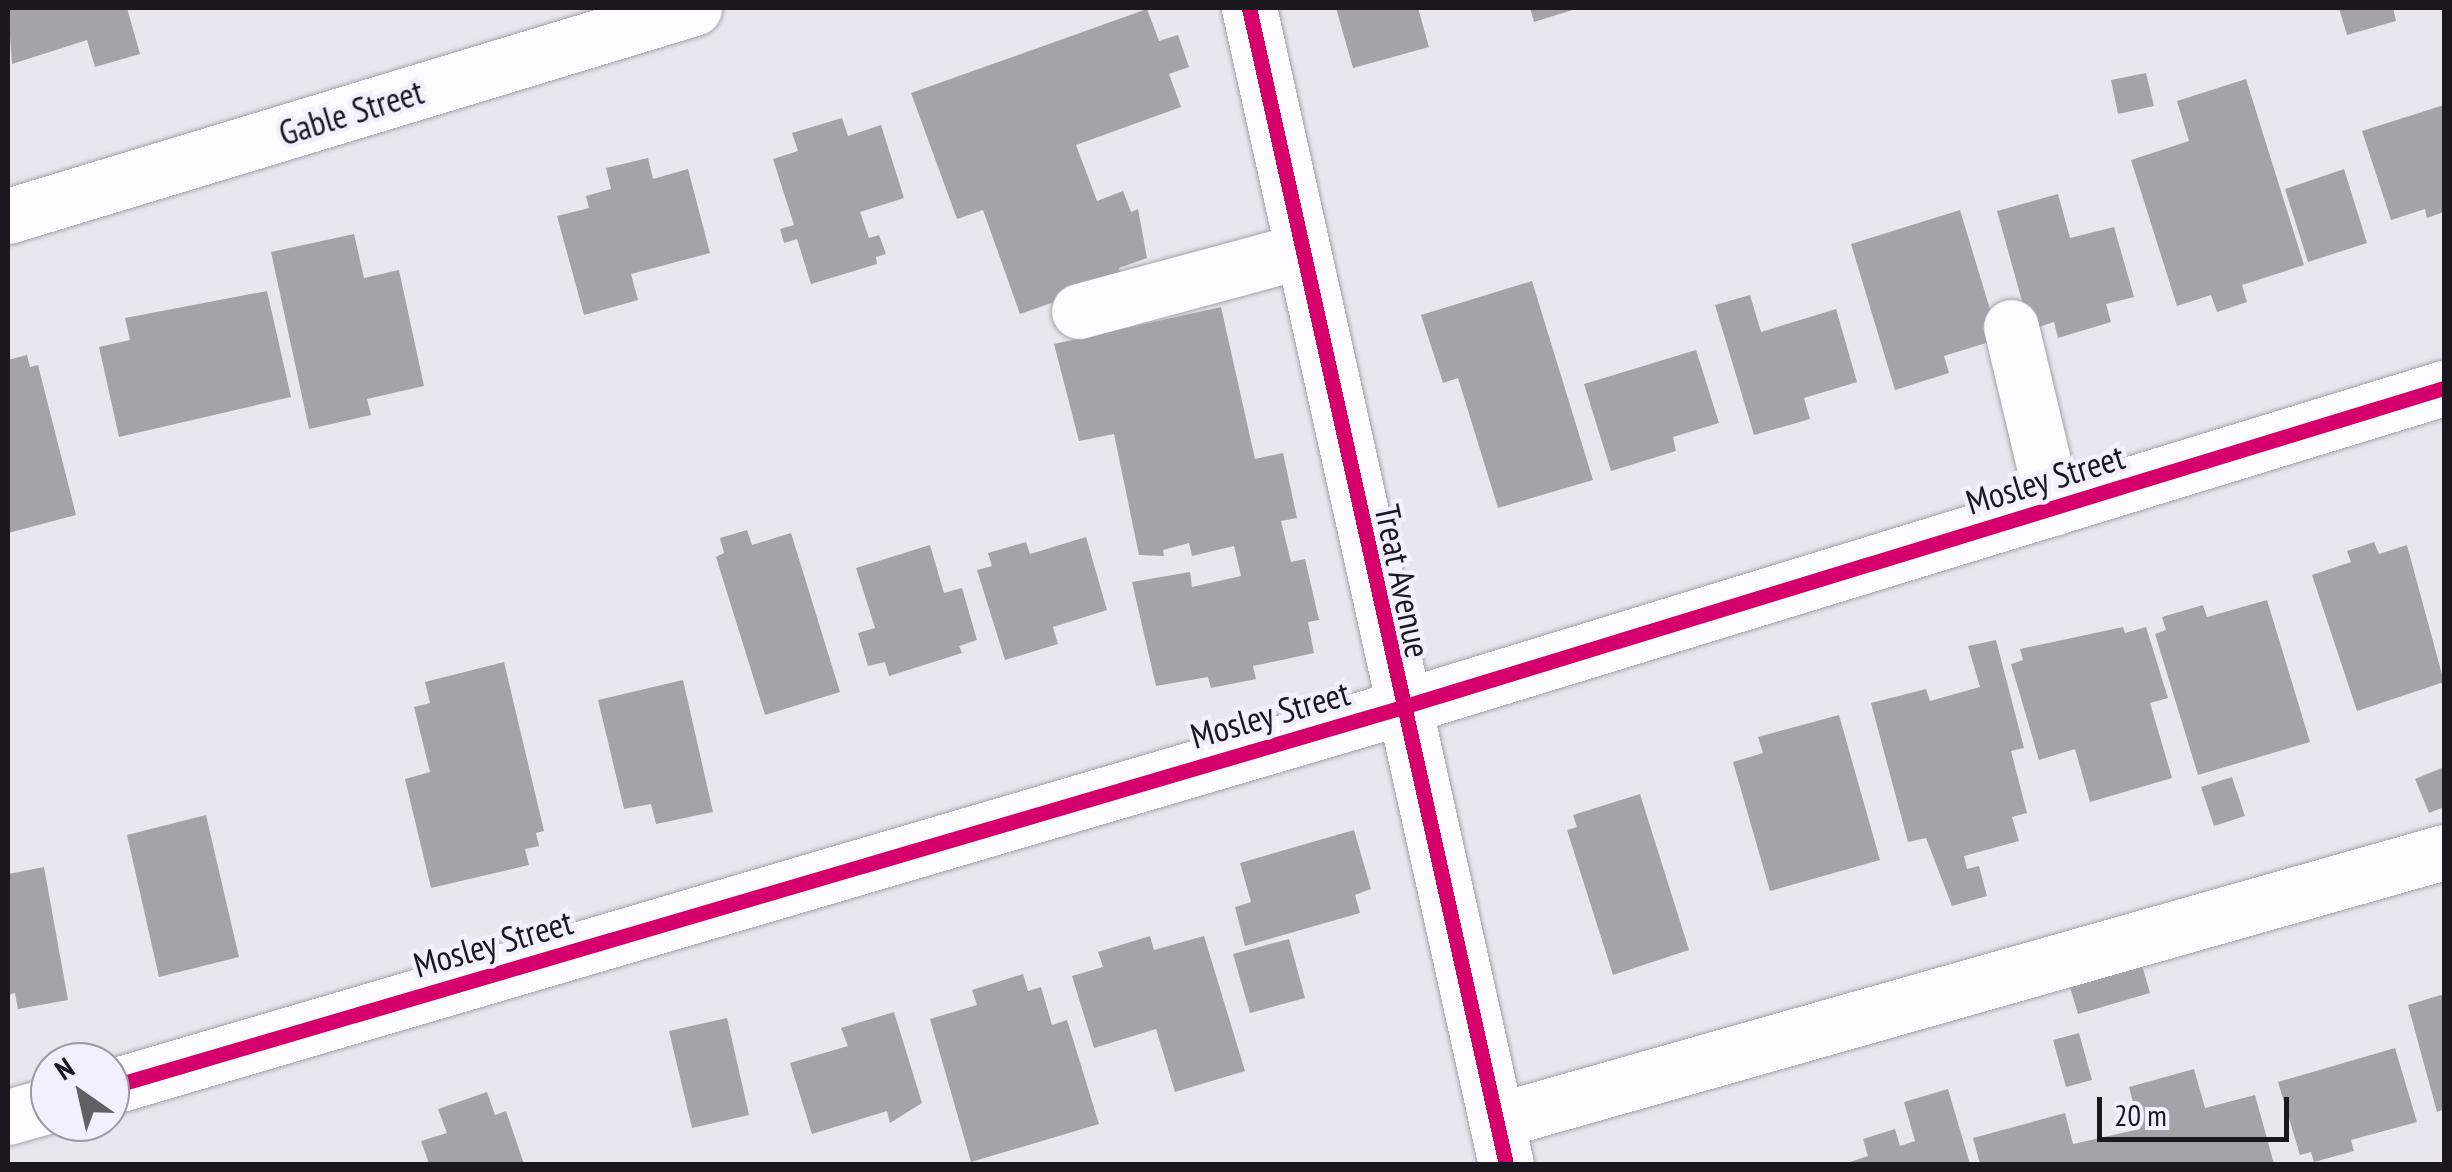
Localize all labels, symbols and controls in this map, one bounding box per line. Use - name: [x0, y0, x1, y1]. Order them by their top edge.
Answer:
- street label: Gable Street: [274, 70, 428, 154]
- street label: Mosley Street: [1960, 435, 2130, 523]
- street label: Treat Avenue: [1366, 500, 1440, 662]
- street label: Mosley Street: [1185, 671, 1355, 757]
- street label: Mosley Street: [408, 900, 578, 986]
- north arrow: [30, 1042, 130, 1142]
- text: N: [47, 1049, 81, 1088]
- scale bar: [2102, 1077, 2294, 1139]
- text: 20 m: [2114, 1095, 2167, 1134]

